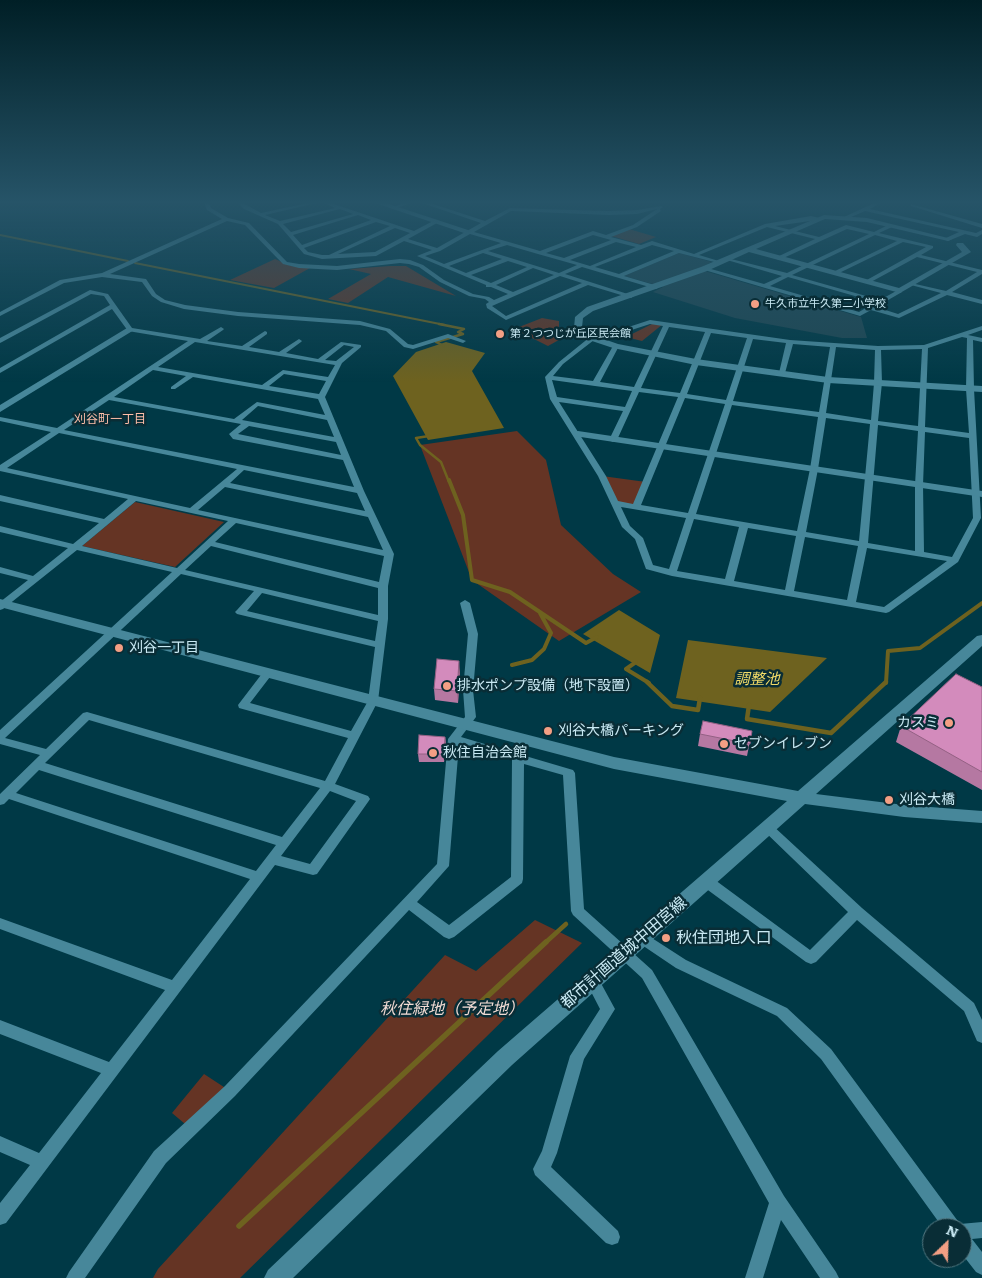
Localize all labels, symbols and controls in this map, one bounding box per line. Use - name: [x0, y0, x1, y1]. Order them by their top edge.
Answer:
- place label: 牛久市立牛久第二小学校: [765, 297, 886, 311]
- marker: 牛久市立牛久第二小学校: [749, 298, 761, 310]
- place label: 第２つつじが丘区民会館: [510, 327, 631, 341]
- marker: 第２つつじが丘区民会館: [494, 328, 506, 340]
- district label: 刈谷町一丁目: [74, 412, 146, 426]
- place label: 刈谷一丁目: [129, 640, 199, 656]
- marker: 刈谷一丁目: [113, 642, 125, 654]
- water label: 調整池: [735, 671, 779, 689]
- place label: 排水ポンプ設備（地下設置）: [457, 678, 639, 694]
- marker: 排水ポンプ設備（地下設置）: [441, 680, 453, 692]
- place label: カスミ: [897, 715, 939, 731]
- marker: カスミ: [943, 717, 955, 729]
- place label: 刈谷大橋パーキング: [558, 723, 684, 739]
- marker: 刈谷大橋パーキング: [542, 725, 554, 737]
- place label: セブンイレブン: [734, 736, 832, 752]
- marker: セブンイレブン: [718, 738, 730, 750]
- place label: 秋住自治会館: [443, 745, 527, 761]
- marker: 秋住自治会館: [427, 747, 439, 759]
- place label: 刈谷大橋: [899, 792, 955, 808]
- marker: 刈谷大橋: [883, 794, 895, 806]
- street label: 都市計画道城中田宮線: [557, 893, 691, 1013]
- place label: 秋住団地入口: [676, 928, 772, 948]
- marker: 秋住団地入口: [660, 932, 672, 944]
- park label: 秋住緑地（予定地）: [380, 999, 524, 1019]
- north arrow: [922, 1218, 972, 1268]
- text: N: [943, 1219, 962, 1242]

